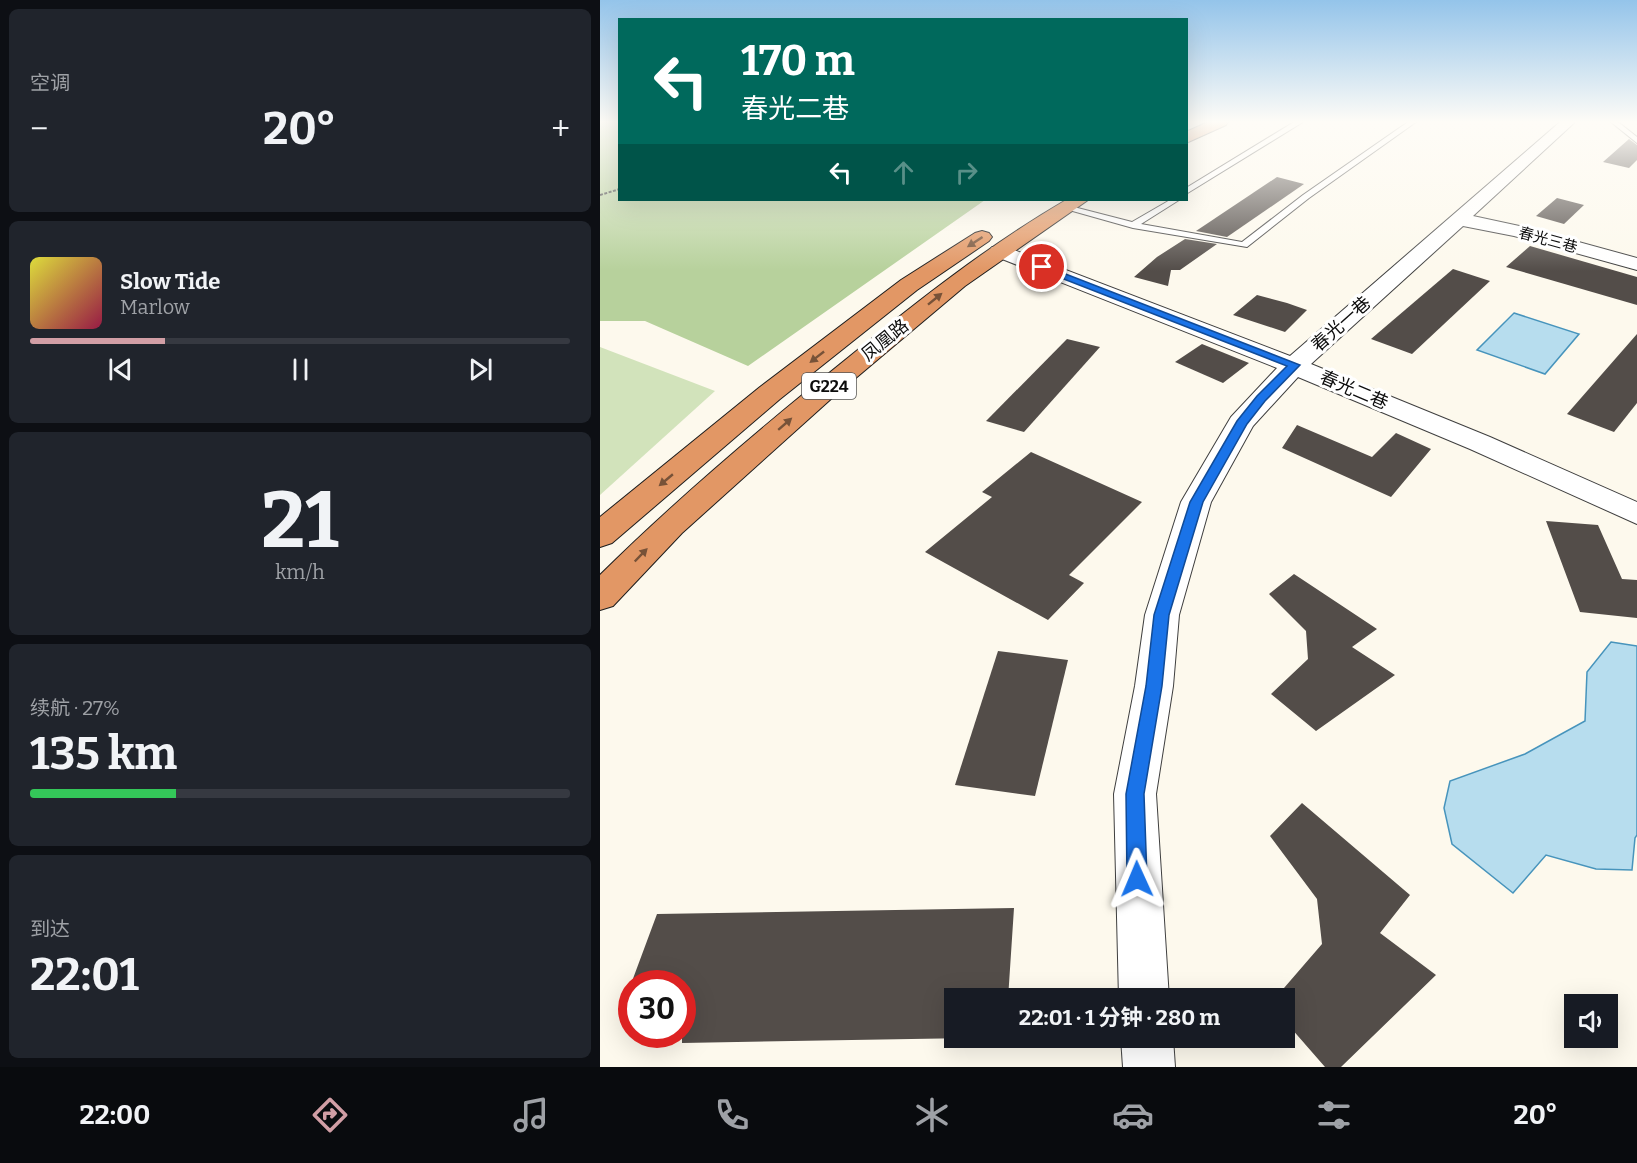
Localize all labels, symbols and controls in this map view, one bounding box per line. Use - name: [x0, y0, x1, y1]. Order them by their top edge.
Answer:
- text: 170 m: [741, 36, 855, 86]
- icon: left: [642, 42, 720, 120]
- text: 空调: [30, 71, 70, 95]
- text: 春光二巷: [741, 93, 849, 125]
- text: 20°: [263, 102, 336, 156]
- text: −: [30, 109, 48, 149]
- text: +: [551, 109, 570, 149]
- icon: left: [824, 156, 857, 189]
- icon: ahead: [887, 156, 920, 189]
- icon: right: [950, 156, 983, 189]
- street label: 春光三巷: [1517, 224, 1579, 256]
- one-way arrow: [967, 236, 983, 247]
- pin: [1016, 241, 1067, 292]
- icon: arrive: [1025, 250, 1058, 283]
- text: Slow Tide: [120, 268, 220, 295]
- street label: 春光一巷: [1307, 292, 1375, 356]
- one-way arrow: [927, 293, 943, 306]
- text: Marlow: [120, 295, 190, 319]
- street label: 凤凰路: [857, 314, 913, 366]
- one-way arrow: [809, 350, 825, 363]
- icon: previous: [104, 353, 137, 386]
- icon: pause: [284, 353, 317, 386]
- icon: next: [464, 353, 497, 386]
- street label: 春光二巷: [1317, 366, 1391, 414]
- road number: G224: [802, 373, 856, 399]
- one-way arrow: [777, 418, 792, 431]
- one-way arrow: [659, 473, 674, 486]
- text: 21: [261, 474, 339, 568]
- one-way arrow: [634, 548, 648, 563]
- text: km/h: [275, 560, 325, 584]
- text: 续航 · 27%: [30, 696, 120, 720]
- text: 135 km: [30, 727, 177, 781]
- position arrow: [1105, 847, 1169, 911]
- text: 到达: [30, 917, 70, 941]
- text: 22:01: [30, 948, 139, 1002]
- speed limit sign: 30: [618, 970, 696, 1048]
- map controls: [1564, 994, 1618, 1048]
- button: sound: [1564, 994, 1618, 1048]
- text: 22:01 · 1 分钟 · 280 m: [1019, 1004, 1220, 1031]
- icon: directions: [309, 1094, 351, 1136]
- icon: music: [510, 1094, 552, 1136]
- icon: phone: [711, 1094, 753, 1136]
- icon: climate: [911, 1094, 953, 1136]
- icon: car: [1112, 1094, 1154, 1136]
- icon: filters: [1313, 1094, 1355, 1136]
- text: 22:00: [79, 1099, 150, 1131]
- text: 20°: [1514, 1099, 1558, 1131]

